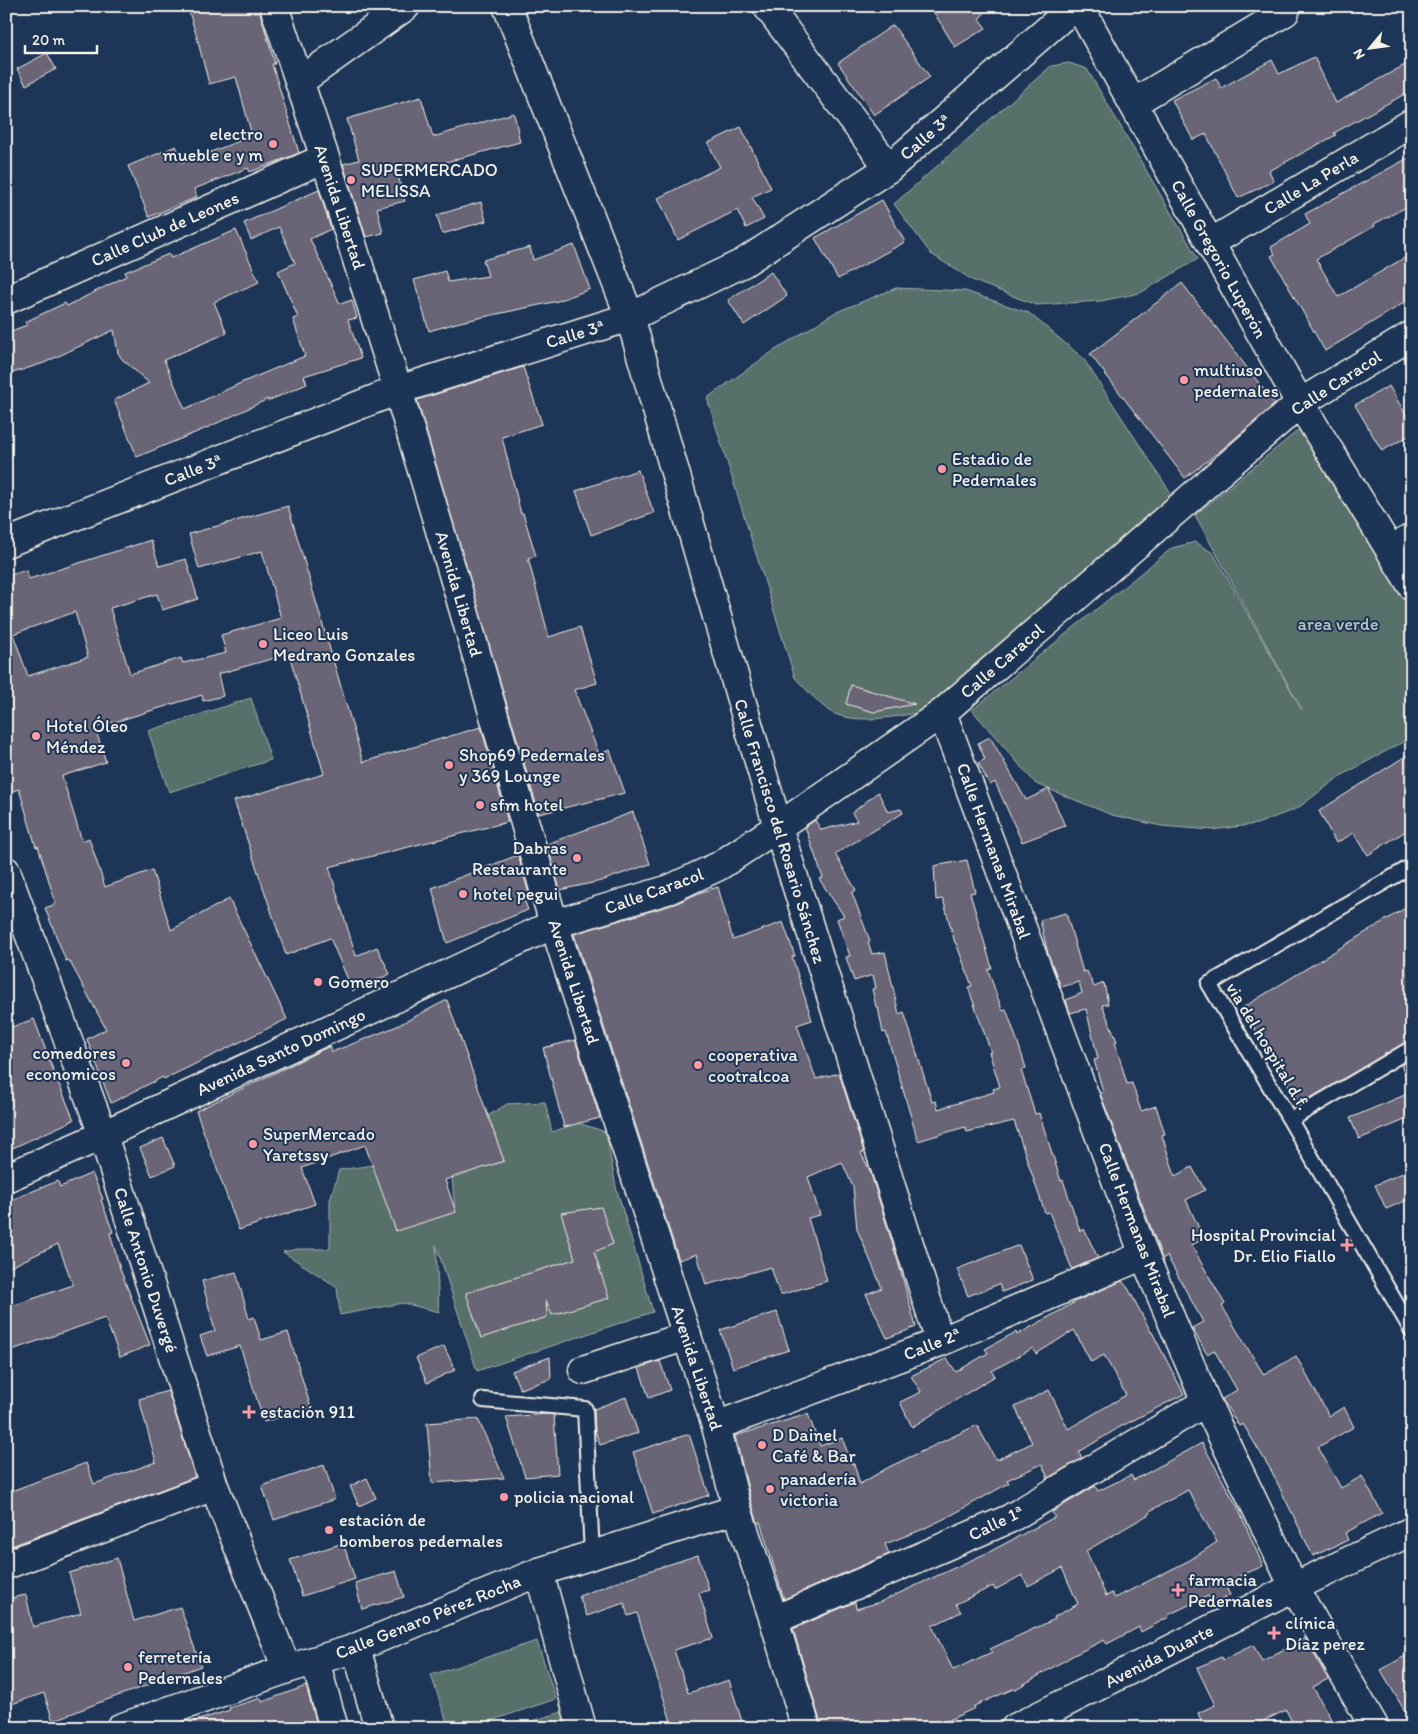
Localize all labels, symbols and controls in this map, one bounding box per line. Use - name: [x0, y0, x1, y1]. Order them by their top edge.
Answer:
- scale bar: [25, 22, 98, 54]
- north arrow: [1346, 22, 1396, 72]
- text: 20 m: [32, 31, 66, 49]
- text: N: [1349, 46, 1369, 62]
- street label: Calle 3ª: [895, 109, 955, 165]
- place label: electro mueble e y m: [163, 123, 263, 166]
- marker: electro mueble e y m: [267, 138, 279, 150]
- street label: Avenida Libertad: [309, 142, 371, 272]
- street label: Calle La Perla: [1260, 146, 1362, 220]
- place label: SUPERMERCADO MELISSA: [361, 159, 498, 202]
- marker: SUPERMERCADO MELISSA: [345, 174, 357, 186]
- street label: Calle Gregorio Luperón: [1166, 176, 1272, 342]
- street label: Calle Club de Leones: [88, 186, 242, 272]
- street label: Calle 3ª: [543, 315, 607, 353]
- street label: Calle Caracol: [1286, 345, 1386, 421]
- place label: multiuso pedernales: [1194, 359, 1279, 402]
- marker: multiuso pedernales: [1178, 374, 1190, 386]
- place label: Estadio de Pedernales: [952, 448, 1037, 491]
- street label: Calle 3ª: [161, 449, 225, 491]
- marker: Estadio de Pedernales: [936, 463, 948, 475]
- street label: Avenida Libertad: [431, 528, 488, 660]
- park label: area verde: [1297, 613, 1379, 635]
- street label: Calle Caracol: [956, 619, 1048, 703]
- place label: Liceo Luis Medrano Gonzales: [273, 623, 415, 666]
- marker: Liceo Luis Medrano Gonzales: [257, 638, 269, 650]
- street label: Calle Francisco del Rosario Sánchez: [729, 696, 831, 967]
- place label: Hotel Óleo Méndez: [46, 715, 128, 758]
- marker: Hotel Óleo Méndez: [30, 730, 42, 742]
- place label: Shop69 Pedernales y 369 Lounge: [459, 744, 605, 787]
- marker: Shop69 Pedernales y 369 Lounge: [443, 759, 455, 771]
- street label: Calle Hermanas Mirabal: [952, 760, 1036, 942]
- place label: sfm hotel: [490, 794, 563, 816]
- marker: sfm hotel: [474, 799, 486, 811]
- place label: Dabras Restaurante: [472, 837, 567, 880]
- marker: Dabras Restaurante: [571, 852, 583, 864]
- street label: Calle Caracol: [601, 863, 707, 919]
- place label: hotel pegui: [473, 883, 558, 905]
- marker: hotel pegui: [457, 888, 469, 900]
- street label: Avenida Libertad: [543, 917, 605, 1047]
- place label: Gomero: [328, 971, 389, 993]
- marker: Gomero: [312, 976, 324, 988]
- street label: via del hospital d.f.: [1221, 978, 1315, 1114]
- street label: Avenida Santo Domingo: [193, 1003, 369, 1101]
- place label: comedores economicos: [26, 1042, 116, 1085]
- place label: cooperativa cootralcoa: [708, 1044, 798, 1087]
- marker: comedores economicos: [120, 1057, 132, 1069]
- marker: cooperativa cootralcoa: [692, 1059, 704, 1071]
- place label: SuperMercado Yaretssy: [263, 1123, 375, 1166]
- marker: SuperMercado Yaretssy: [247, 1138, 259, 1150]
- street label: Calle Hermanas Mirabal: [1093, 1139, 1181, 1321]
- street label: Calle Antonio Duvergé: [109, 1185, 183, 1355]
- place label: Hospital Provincial Dr. Elio Fiallo: [1191, 1224, 1336, 1267]
- marker: Hospital Provincial Dr. Elio Fiallo: [1340, 1238, 1354, 1252]
- street label: Avenida Libertad: [666, 1303, 728, 1433]
- street label: Calle 2ª: [900, 1322, 964, 1365]
- place label: estación 911: [260, 1401, 355, 1423]
- marker: estación 911: [242, 1405, 256, 1419]
- place label: D Dainel Café & Bar: [772, 1424, 856, 1467]
- marker: D Dainel Café & Bar: [756, 1439, 768, 1451]
- place label: panadería victoria: [780, 1468, 858, 1511]
- marker: panadería victoria: [764, 1483, 776, 1495]
- place label: policia nacional: [514, 1486, 634, 1508]
- marker: policia nacional: [498, 1491, 510, 1503]
- street label: Calle 1ª: [965, 1500, 1028, 1546]
- place label: estación de bomberos pedernales: [339, 1509, 503, 1552]
- marker: estación de bomberos pedernales: [323, 1524, 335, 1536]
- place label: farmacia Pedernales: [1188, 1569, 1273, 1612]
- street label: Calle Genaro Pérez Rocha: [332, 1570, 524, 1664]
- marker: farmacia Pedernales: [1172, 1584, 1184, 1596]
- place label: clínica Díaz perez: [1285, 1612, 1366, 1655]
- street label: Avenida Duarte: [1101, 1619, 1217, 1693]
- marker: clínica Díaz perez: [1267, 1626, 1281, 1640]
- place label: ferretería Pedernales: [138, 1646, 223, 1689]
- marker: ferretería Pedernales: [122, 1661, 134, 1673]

